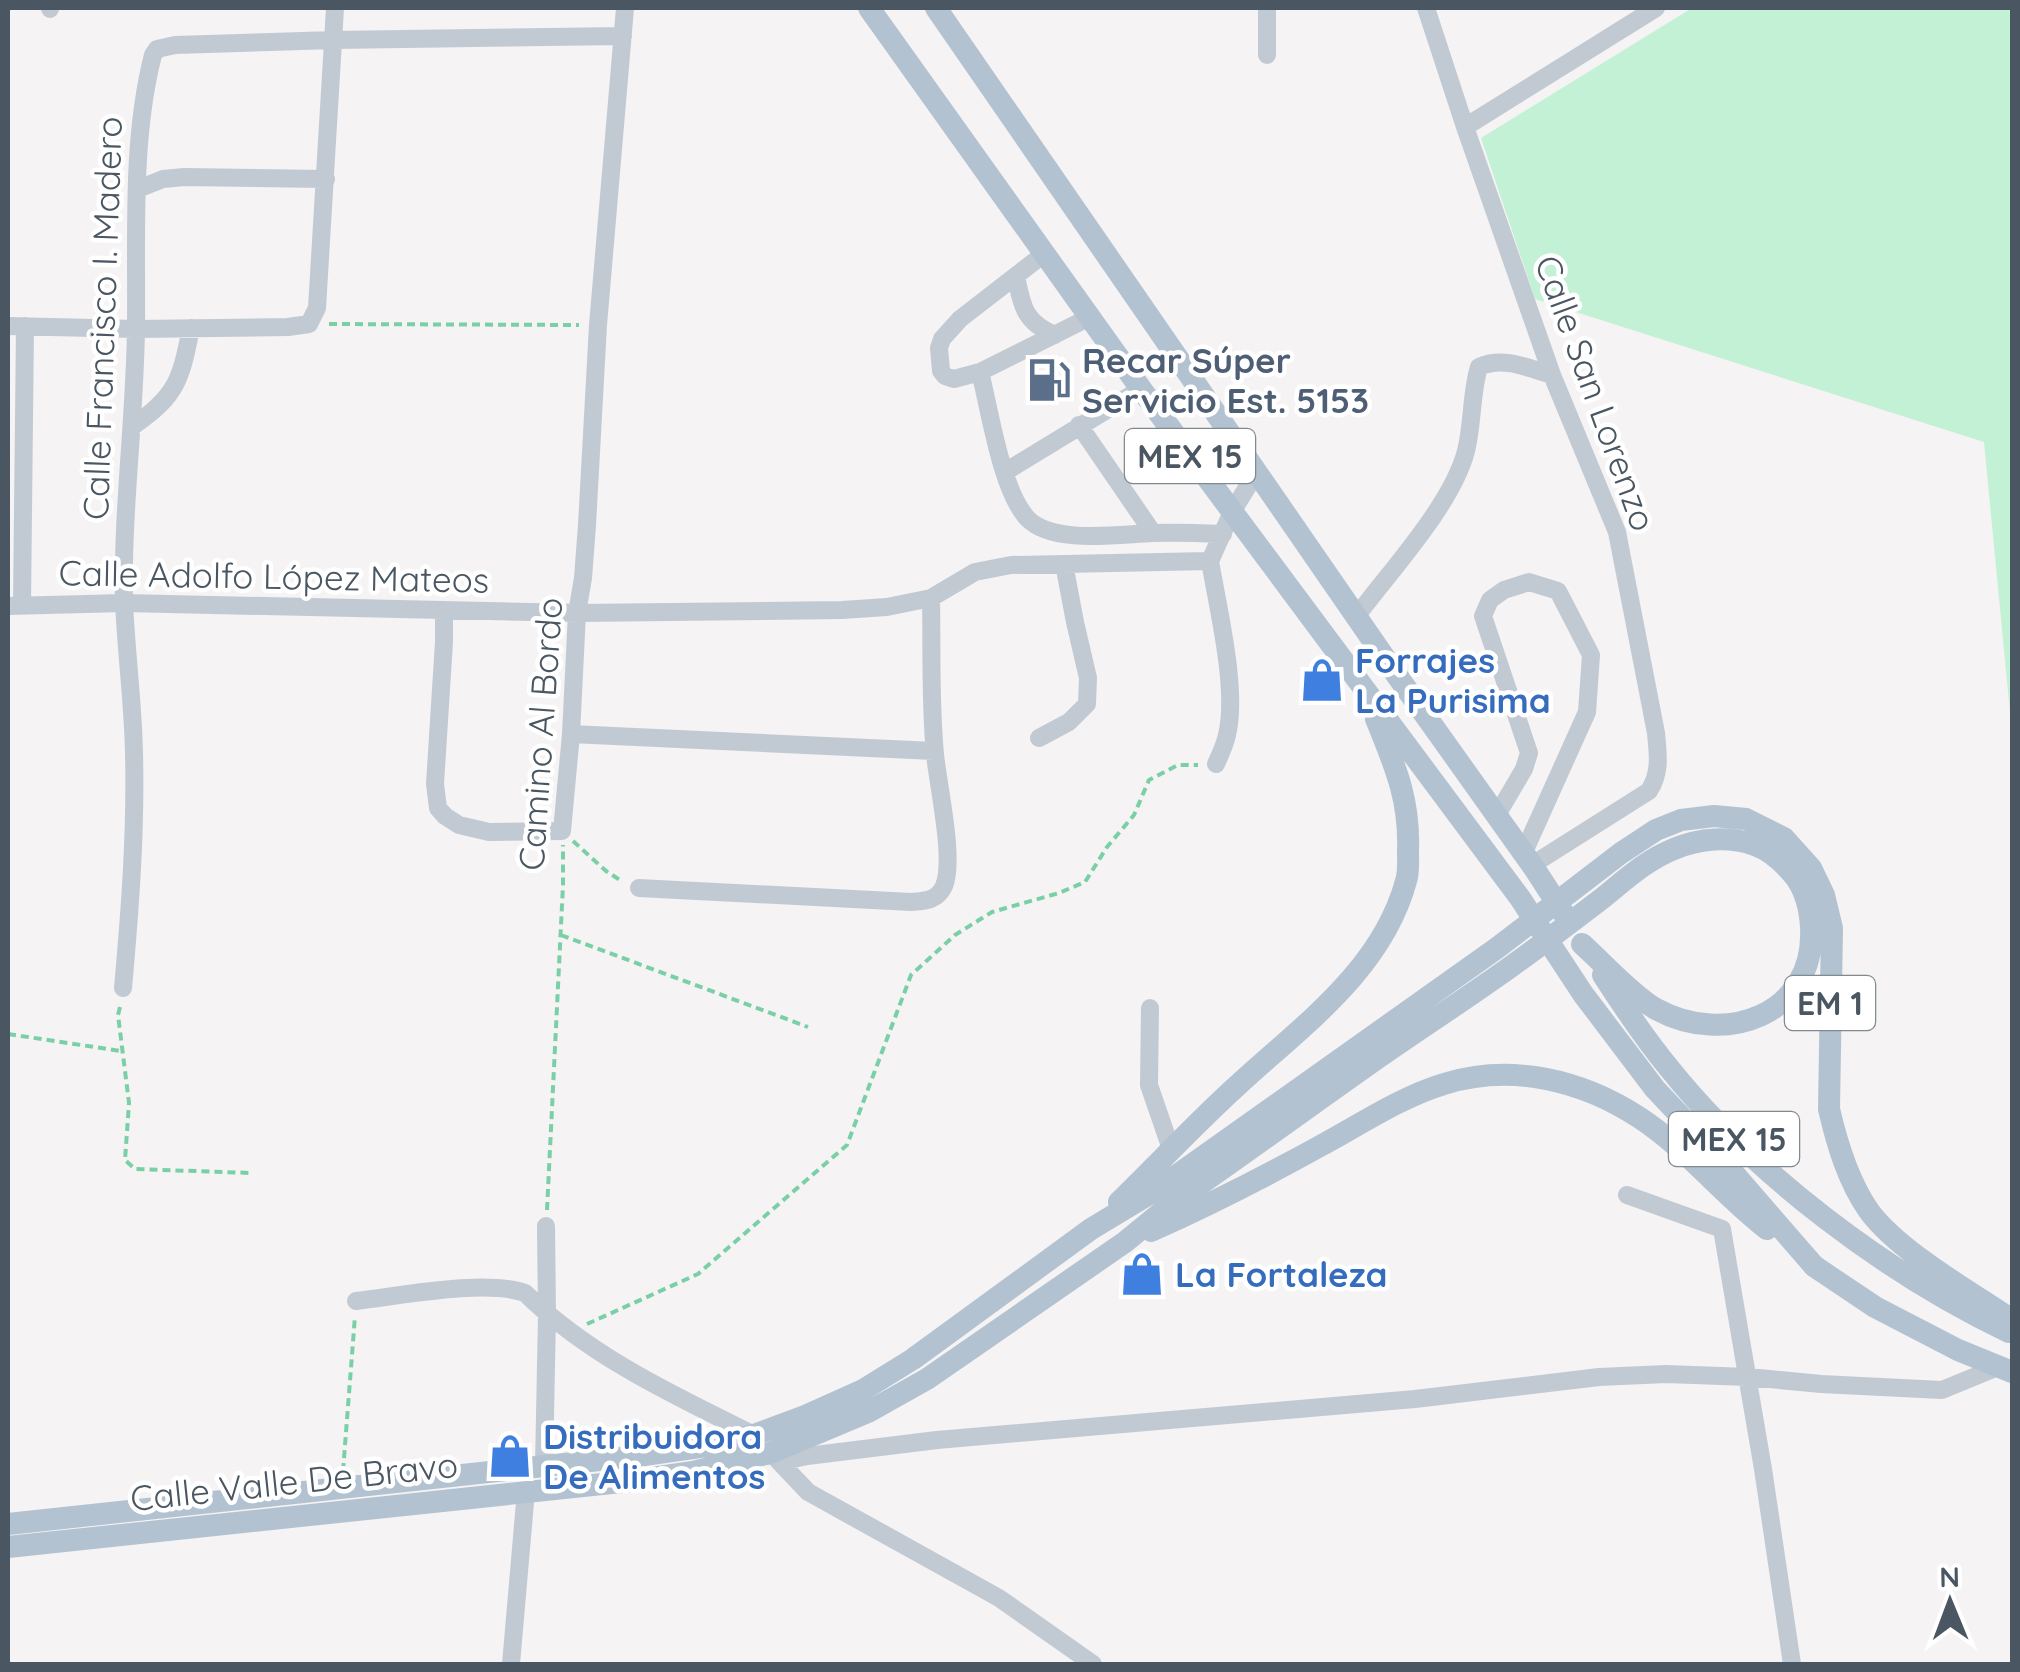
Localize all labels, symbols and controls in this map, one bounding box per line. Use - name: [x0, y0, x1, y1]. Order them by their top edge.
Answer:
- street label: Calle Francisco I. Madero: [73, 116, 131, 520]
- street label: Calle San Lorenzo: [1526, 249, 1666, 537]
- place label: Recar Súper Servicio Est. 5153: [1082, 338, 1369, 422]
- fuel station icon: Recar Súper Servicio Est. 5153: [1025, 356, 1073, 404]
- road number: MEX 15: [1125, 429, 1255, 483]
- street label: Calle Adolfo López Mateos: [58, 550, 490, 602]
- street label: Camino Al Bordo: [509, 596, 571, 872]
- place label: Forrajes La Purisima: [1355, 638, 1551, 722]
- shop icon: Forrajes La Purisima: [1298, 656, 1346, 704]
- road number: EM 1: [1785, 976, 1875, 1030]
- road number: MEX 15: [1669, 1112, 1799, 1166]
- shop icon: La Fortaleza: [1118, 1250, 1166, 1298]
- place label: La Fortaleza: [1175, 1252, 1388, 1296]
- place label: Distribuidora De Alimentos: [543, 1414, 765, 1498]
- shop icon: Distribuidora De Alimentos: [486, 1432, 534, 1480]
- street label: Calle Valle De Bravo: [128, 1442, 460, 1520]
- north arrow: [1900, 1552, 2000, 1652]
- text: N: [1939, 1559, 1960, 1594]

